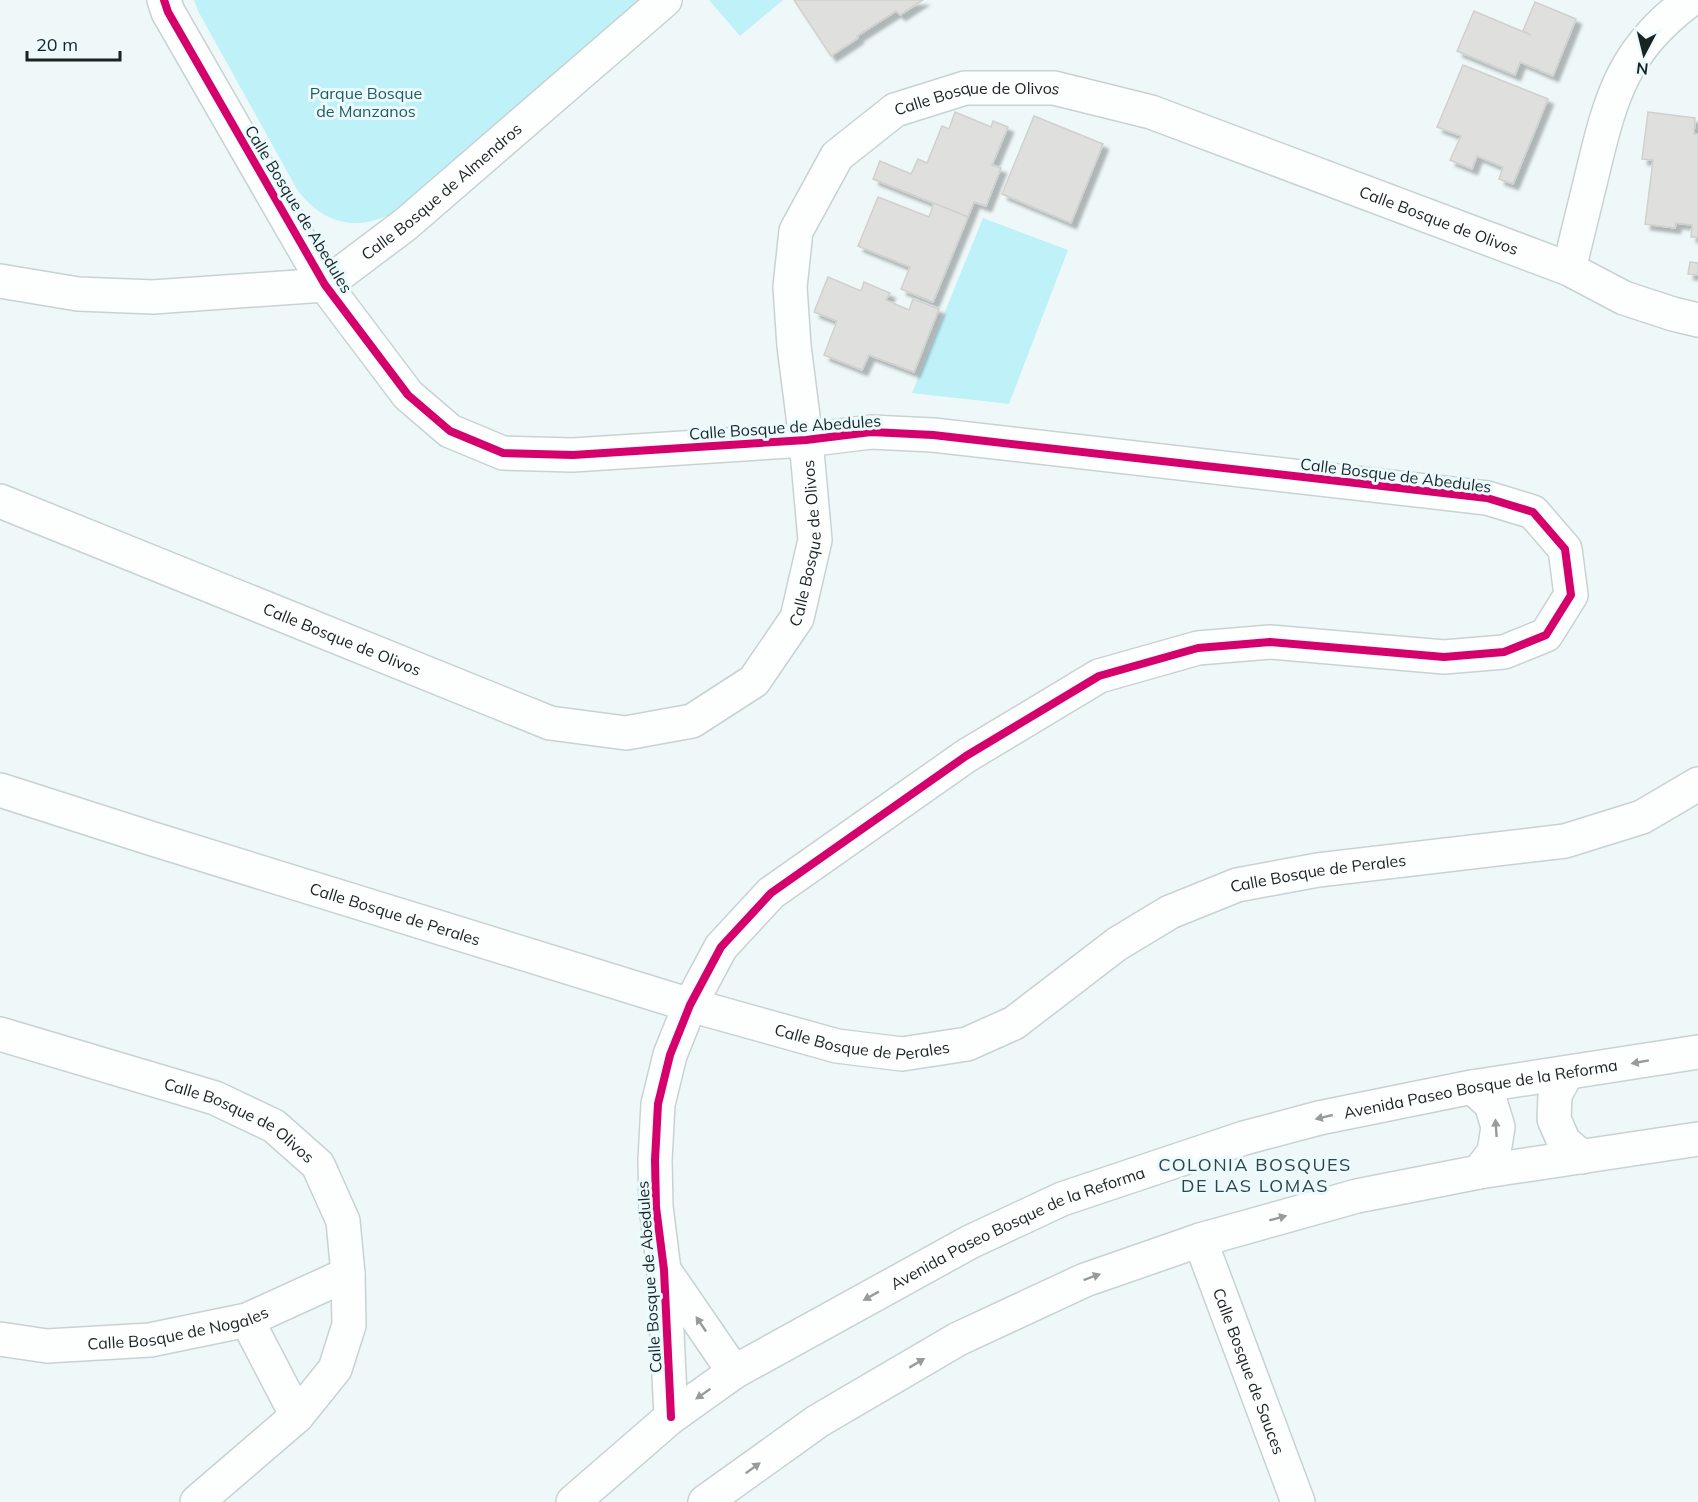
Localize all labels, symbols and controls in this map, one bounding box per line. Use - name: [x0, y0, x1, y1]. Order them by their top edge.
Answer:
- scale bar: [27, 24, 120, 62]
- north arrow: [1614, 24, 1674, 84]
- text: 20 m: [36, 33, 78, 56]
- text: N: [1635, 58, 1649, 80]
- street label: Calle Bosque de Olivos: [892, 77, 1062, 120]
- park label: Parque Bosque de Manzanos: [310, 83, 422, 121]
- street label: Calle Bosque de Almendros: [357, 118, 526, 264]
- street label: Calle Bosque de Abedules: [241, 121, 357, 297]
- street label: Calle Bosque de Olivos: [1357, 181, 1521, 259]
- street label: Calle Bosque de Abedules: [688, 410, 882, 444]
- street label: Calle Bosque de Abedules: [1299, 453, 1493, 497]
- street label: Calle Bosque de Olivos: [784, 459, 825, 630]
- street label: Calle Bosque de Olivos: [260, 598, 424, 680]
- street label: Calle Bosque de Perales: [1227, 850, 1407, 897]
- street label: Calle Bosque de Perales: [307, 878, 483, 950]
- street label: Calle Bosque de Perales: [773, 1019, 951, 1064]
- street label: Avenida Paseo Bosque de la Reforma: [1342, 1055, 1619, 1123]
- one-way arrow: [1631, 1057, 1650, 1066]
- street label: Calle Bosque de Olivos: [162, 1073, 319, 1167]
- one-way arrow: [1315, 1113, 1334, 1122]
- one-way arrow: [1491, 1118, 1501, 1137]
- district label: COLONIA BOSQUES DE LAS LOMAS: [1158, 1153, 1352, 1197]
- street label: Avenida Paseo Bosque de la Reforma: [887, 1162, 1148, 1294]
- street label: Calle Bosque de Abedules: [632, 1180, 666, 1374]
- one-way arrow: [1269, 1213, 1287, 1222]
- one-way arrow: [1083, 1272, 1101, 1282]
- street label: Calle Bosque de Sauces: [1209, 1285, 1289, 1457]
- one-way arrow: [863, 1291, 880, 1301]
- street label: Calle Bosque de Nogales: [87, 1302, 271, 1354]
- one-way arrow: [695, 1316, 707, 1332]
- one-way arrow: [909, 1357, 925, 1368]
- one-way arrow: [695, 1388, 711, 1399]
- one-way arrow: [744, 1462, 760, 1474]

